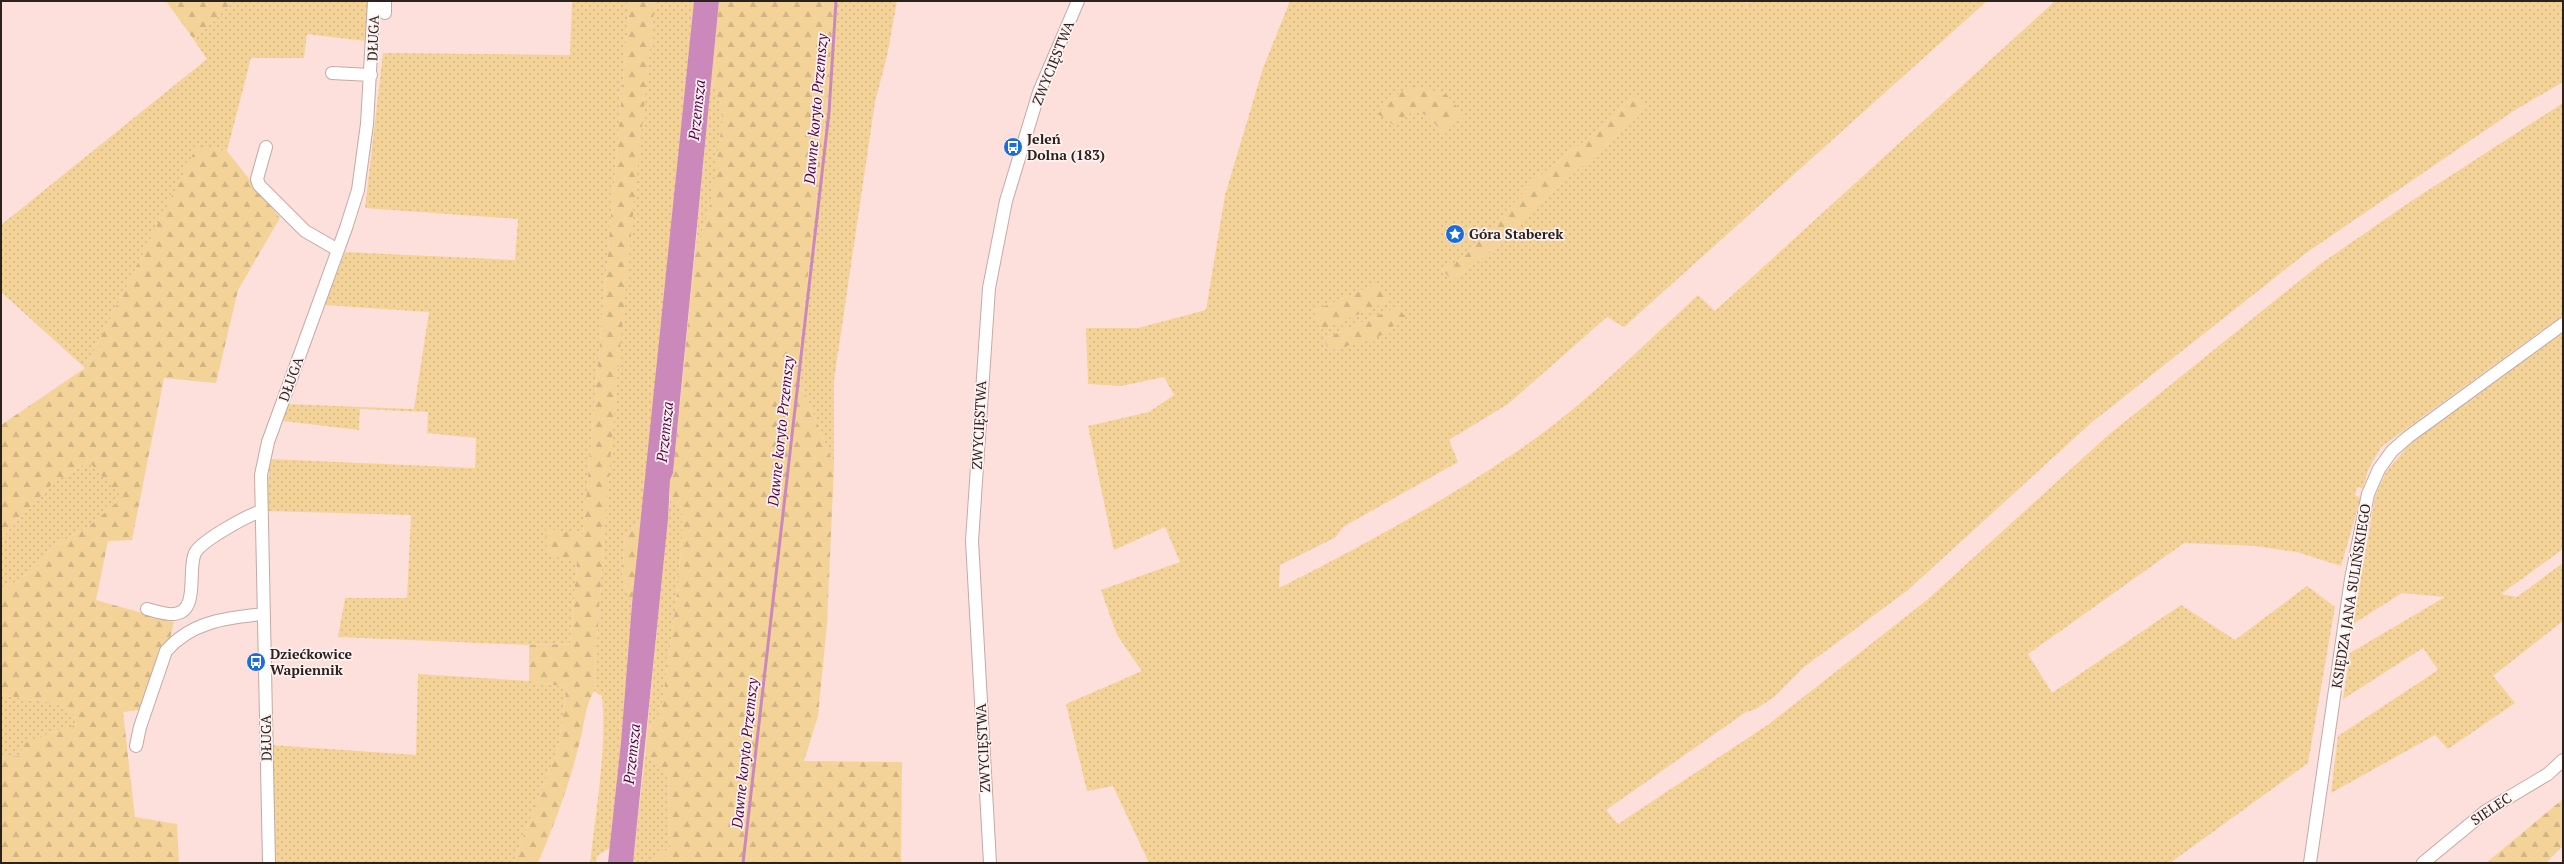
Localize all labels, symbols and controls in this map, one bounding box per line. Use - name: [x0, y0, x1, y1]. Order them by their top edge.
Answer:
- street label: DŁUGA: [362, 14, 383, 61]
- street label: ZWYCIĘSTWA: [1027, 17, 1078, 108]
- water label: Dawne koryto Przemszy: [798, 32, 832, 186]
- water label: Przemsza: [683, 79, 709, 142]
- place label: Jeleń Dolna (183): [1027, 129, 1105, 164]
- bus stop icon: Jeleń Dolna (183): [1002, 136, 1024, 158]
- place icon: Góra Staberek: [1444, 223, 1466, 245]
- place label: Góra Staberek: [1469, 224, 1564, 243]
- street label: DŁUGA: [274, 353, 308, 404]
- water label: Dawne koryto Przemszy: [762, 354, 798, 508]
- street label: ZWYCIĘSTWA: [967, 379, 990, 470]
- water label: Przemsza: [651, 401, 677, 464]
- street label: KSIĘDZA JANA SULIŃSKIEGO: [2327, 502, 2375, 690]
- place label: Dziećkowice Wapiennik: [270, 644, 353, 679]
- bus stop icon: Dziećkowice Wapiennik: [245, 651, 267, 673]
- water label: Dawne koryto Przemszy: [726, 676, 762, 830]
- street label: ZWYCIĘSTWA: [971, 702, 994, 793]
- street label: DŁUGA: [256, 714, 275, 761]
- water label: Przemsza: [618, 723, 644, 786]
- street label: SIELEC: [2467, 788, 2515, 829]

